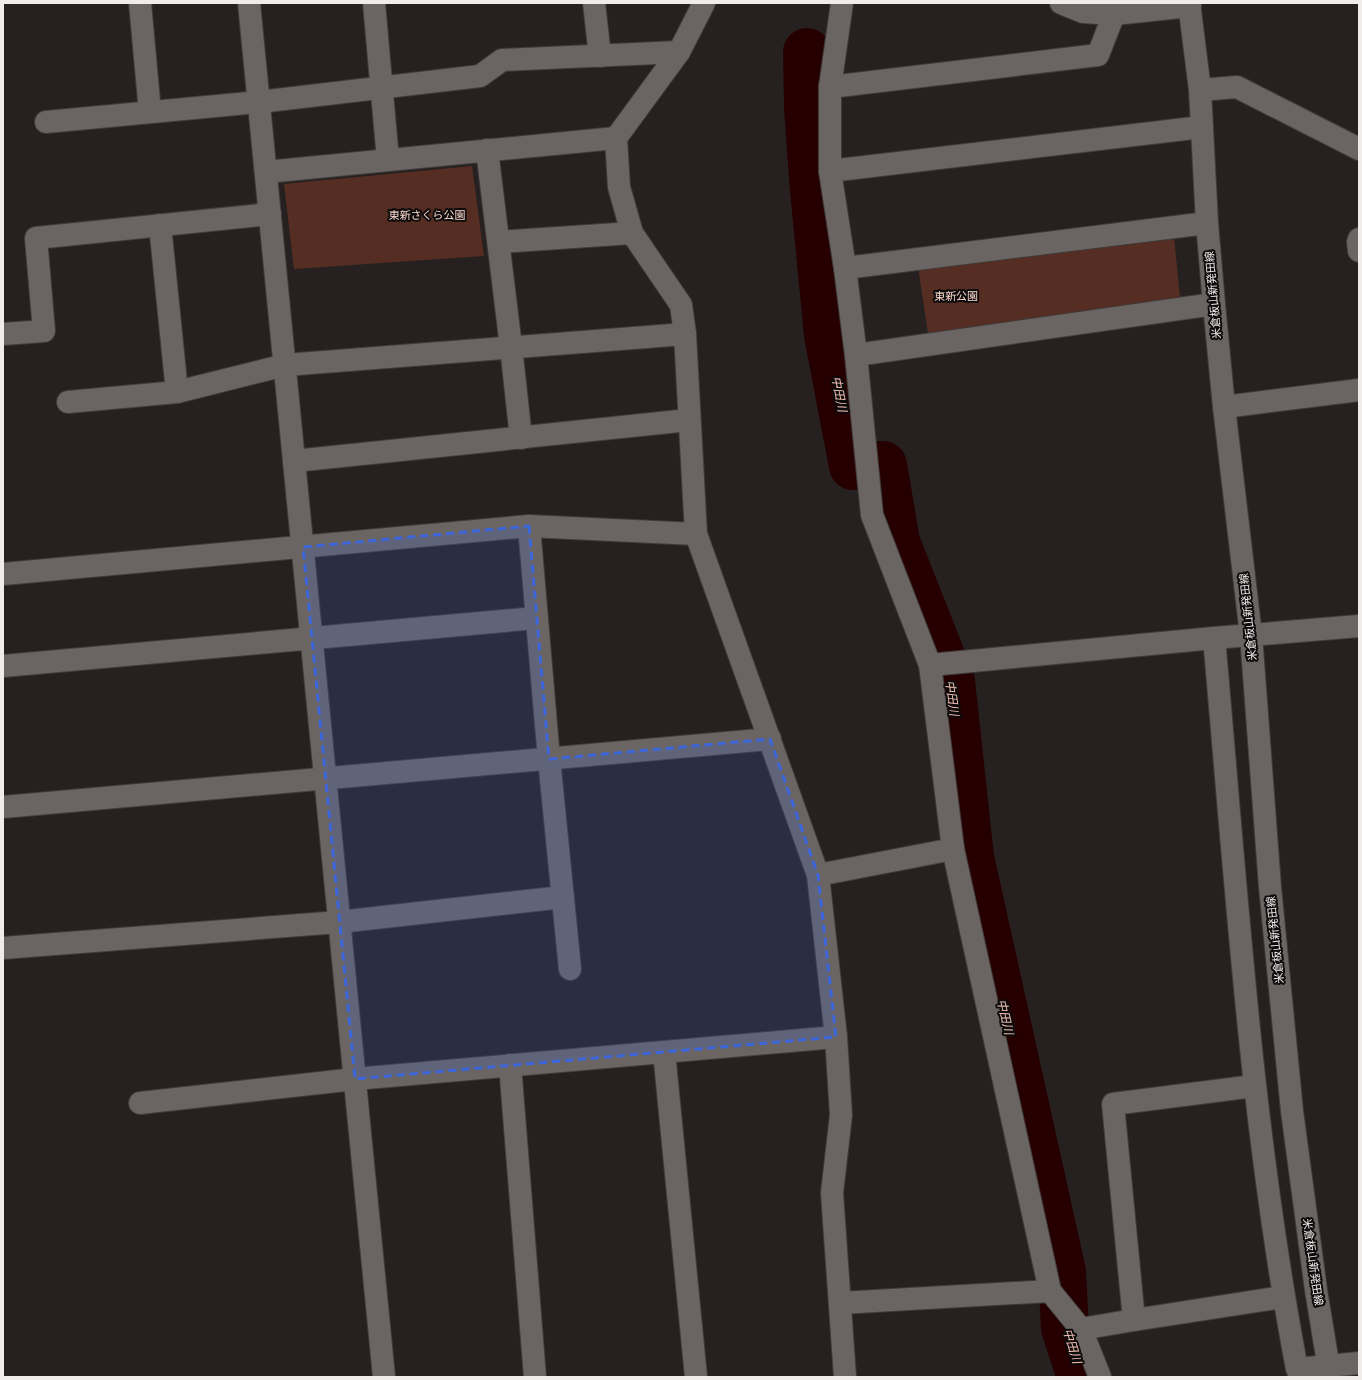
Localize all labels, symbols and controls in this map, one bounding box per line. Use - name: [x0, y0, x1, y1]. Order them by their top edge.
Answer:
- park label: 東新さくら公園: [389, 208, 466, 222]
- street label: 米倉板山新発田線: [1202, 251, 1224, 339]
- park label: 東新公園: [934, 289, 978, 303]
- water label: 中田川: [828, 375, 851, 415]
- street label: 米倉板山新発田線: [1236, 573, 1260, 661]
- water label: 中田川: [942, 679, 963, 719]
- street label: 米倉板山新発田線: [1263, 896, 1287, 984]
- water label: 中田川: [993, 998, 1017, 1038]
- street label: 米倉板山新発田線: [1300, 1217, 1326, 1307]
- water label: 中田川: [1059, 1326, 1085, 1367]

